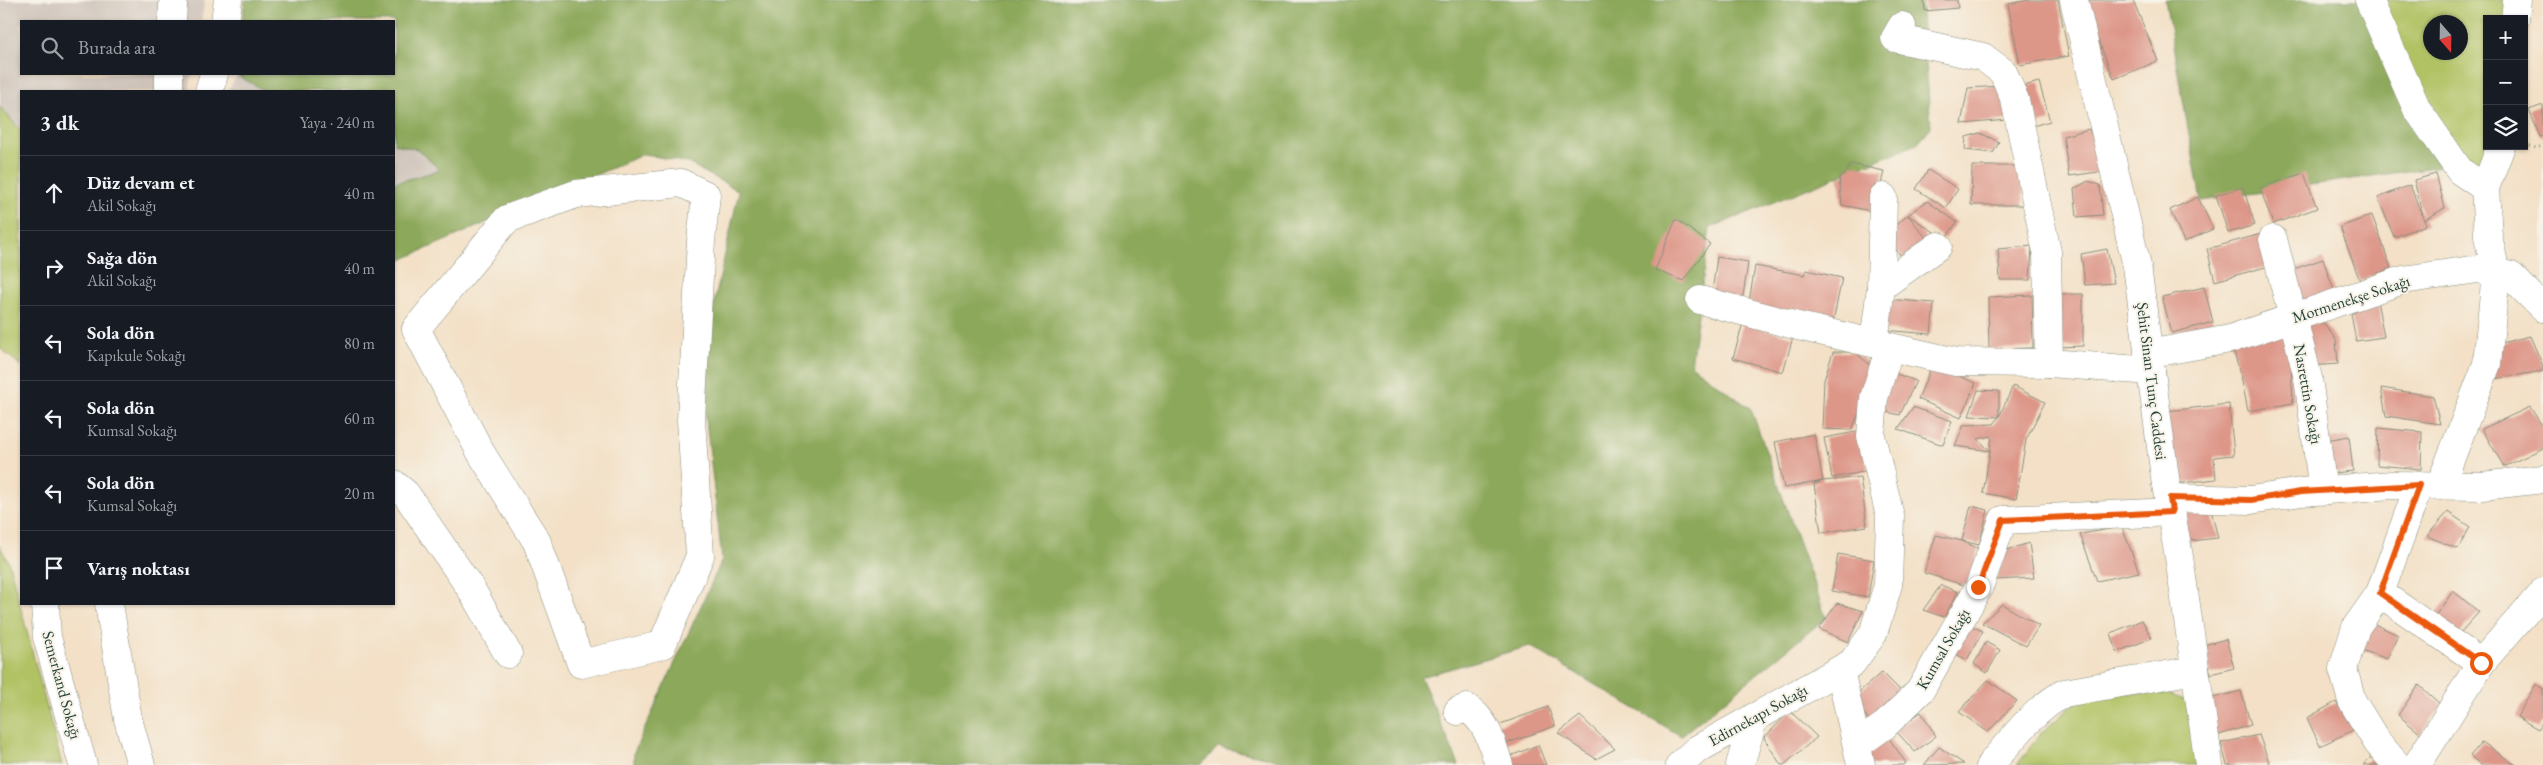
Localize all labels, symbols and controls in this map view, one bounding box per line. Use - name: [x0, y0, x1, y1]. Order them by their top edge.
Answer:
- north arrow: [2423, 15, 2468, 60]
- map controls: [2483, 15, 2528, 150]
- button: +: [2483, 15, 2528, 60]
- search box: [20, 20, 395, 75]
- icon: search: [38, 34, 66, 62]
- text: Burada ara: [78, 35, 156, 60]
- button: −: [2483, 60, 2528, 105]
- button: layers: [2483, 105, 2528, 150]
- text: 3 dk: [40, 109, 79, 136]
- text: Yaya · 240 m: [300, 112, 375, 133]
- text: Düz devam et: [87, 170, 195, 195]
- icon: ahead: [40, 179, 68, 207]
- text: 40 m: [344, 183, 375, 204]
- text: Akil Sokağı: [87, 195, 156, 216]
- text: Sağa dön: [87, 245, 158, 270]
- icon: right: [40, 254, 68, 282]
- text: 40 m: [344, 258, 375, 279]
- text: Akil Sokağı: [87, 270, 156, 291]
- street label: Mormenekşe Sokağı: [2289, 270, 2413, 328]
- street label: Şehit Sinan Tunç Caddesi: [2132, 301, 2172, 461]
- text: Sola dön: [87, 320, 155, 345]
- icon: left: [40, 329, 68, 357]
- text: 80 m: [344, 333, 375, 354]
- street label: Nasrettin Sokağı: [2289, 342, 2327, 446]
- text: Kapıkule Sokağı: [87, 345, 186, 366]
- text: Sola dön: [87, 395, 155, 420]
- icon: left: [40, 404, 68, 432]
- text: 60 m: [344, 408, 375, 429]
- text: Kumsal Sokağı: [87, 420, 177, 441]
- text: Sola dön: [87, 470, 155, 495]
- icon: left: [40, 479, 68, 507]
- text: 20 m: [344, 483, 375, 504]
- text: Kumsal Sokağı: [87, 495, 177, 516]
- icon: arrive: [40, 554, 68, 582]
- text: Varış noktası: [87, 556, 190, 581]
- route end: [1967, 576, 1990, 599]
- street label: Kumsal Sokağı: [1911, 605, 1975, 693]
- street label: Semerkand Sokağı: [37, 629, 87, 742]
- route start: [2470, 652, 2493, 675]
- street label: Edirnekapı Sokağı: [1705, 679, 1811, 751]

